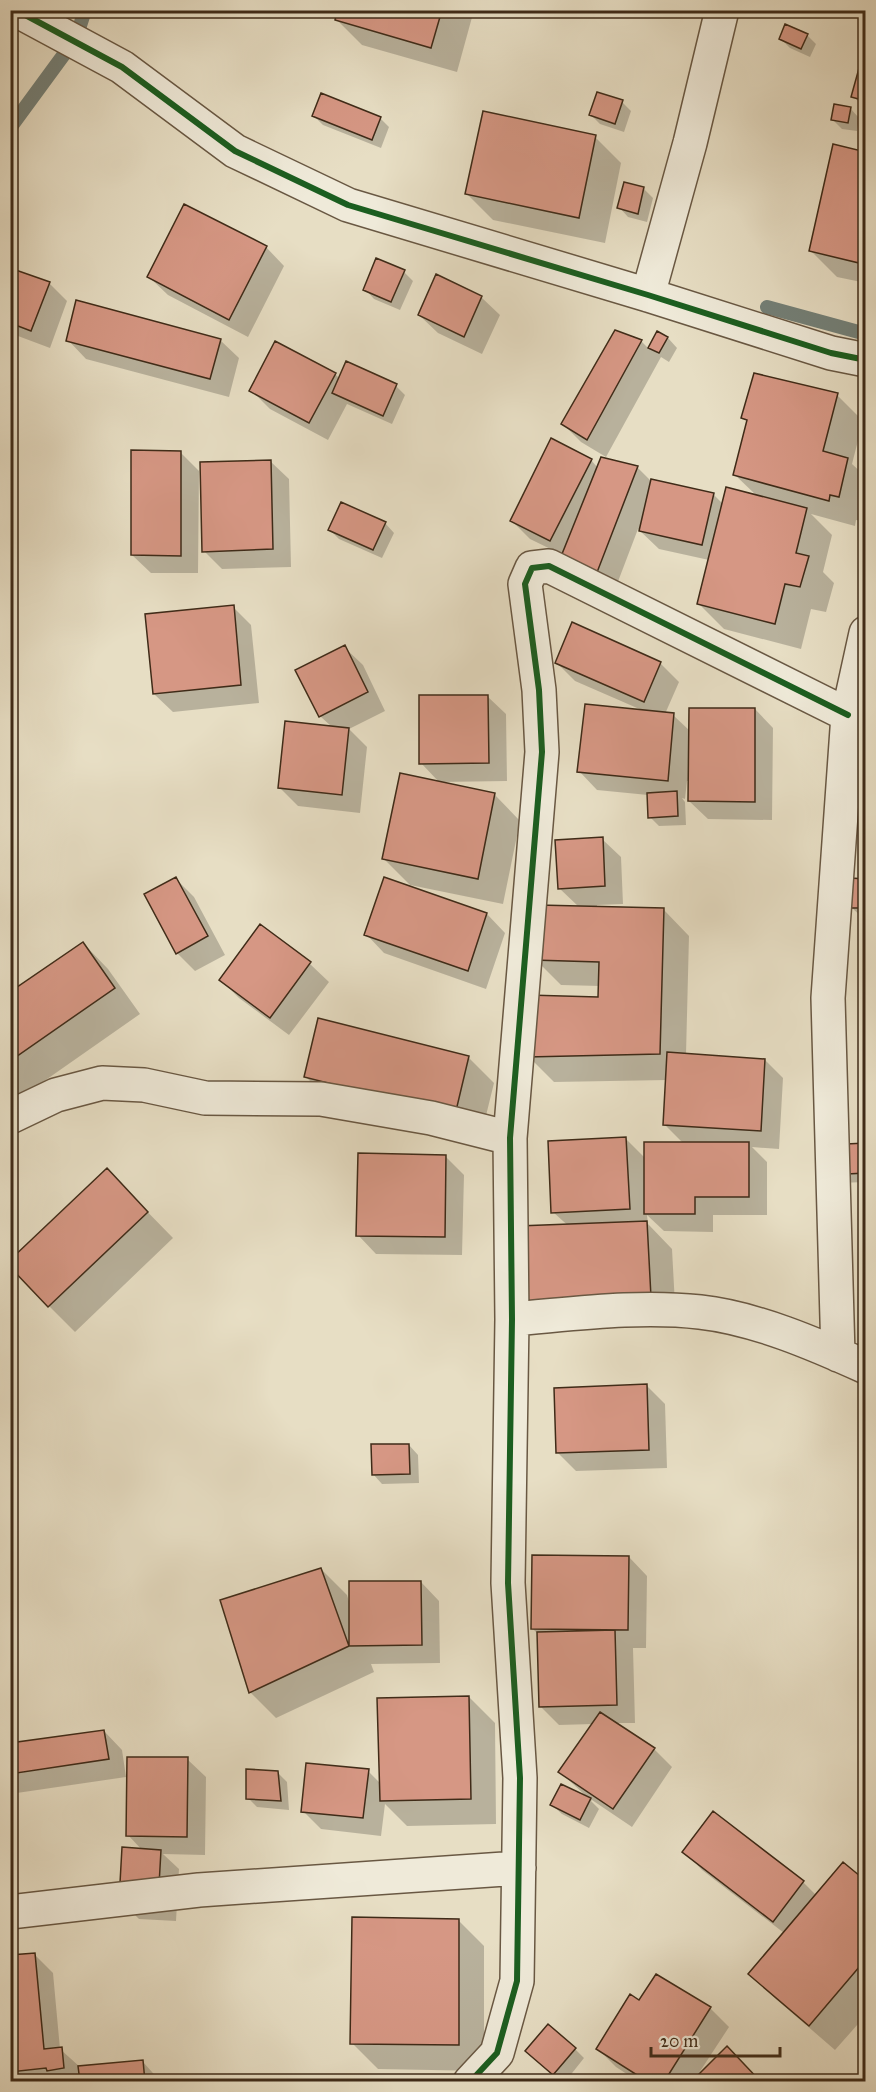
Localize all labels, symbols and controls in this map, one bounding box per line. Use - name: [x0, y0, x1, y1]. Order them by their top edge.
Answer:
- scale bar: [651, 2020, 780, 2058]
- text: 20 m: [660, 2030, 698, 2052]

